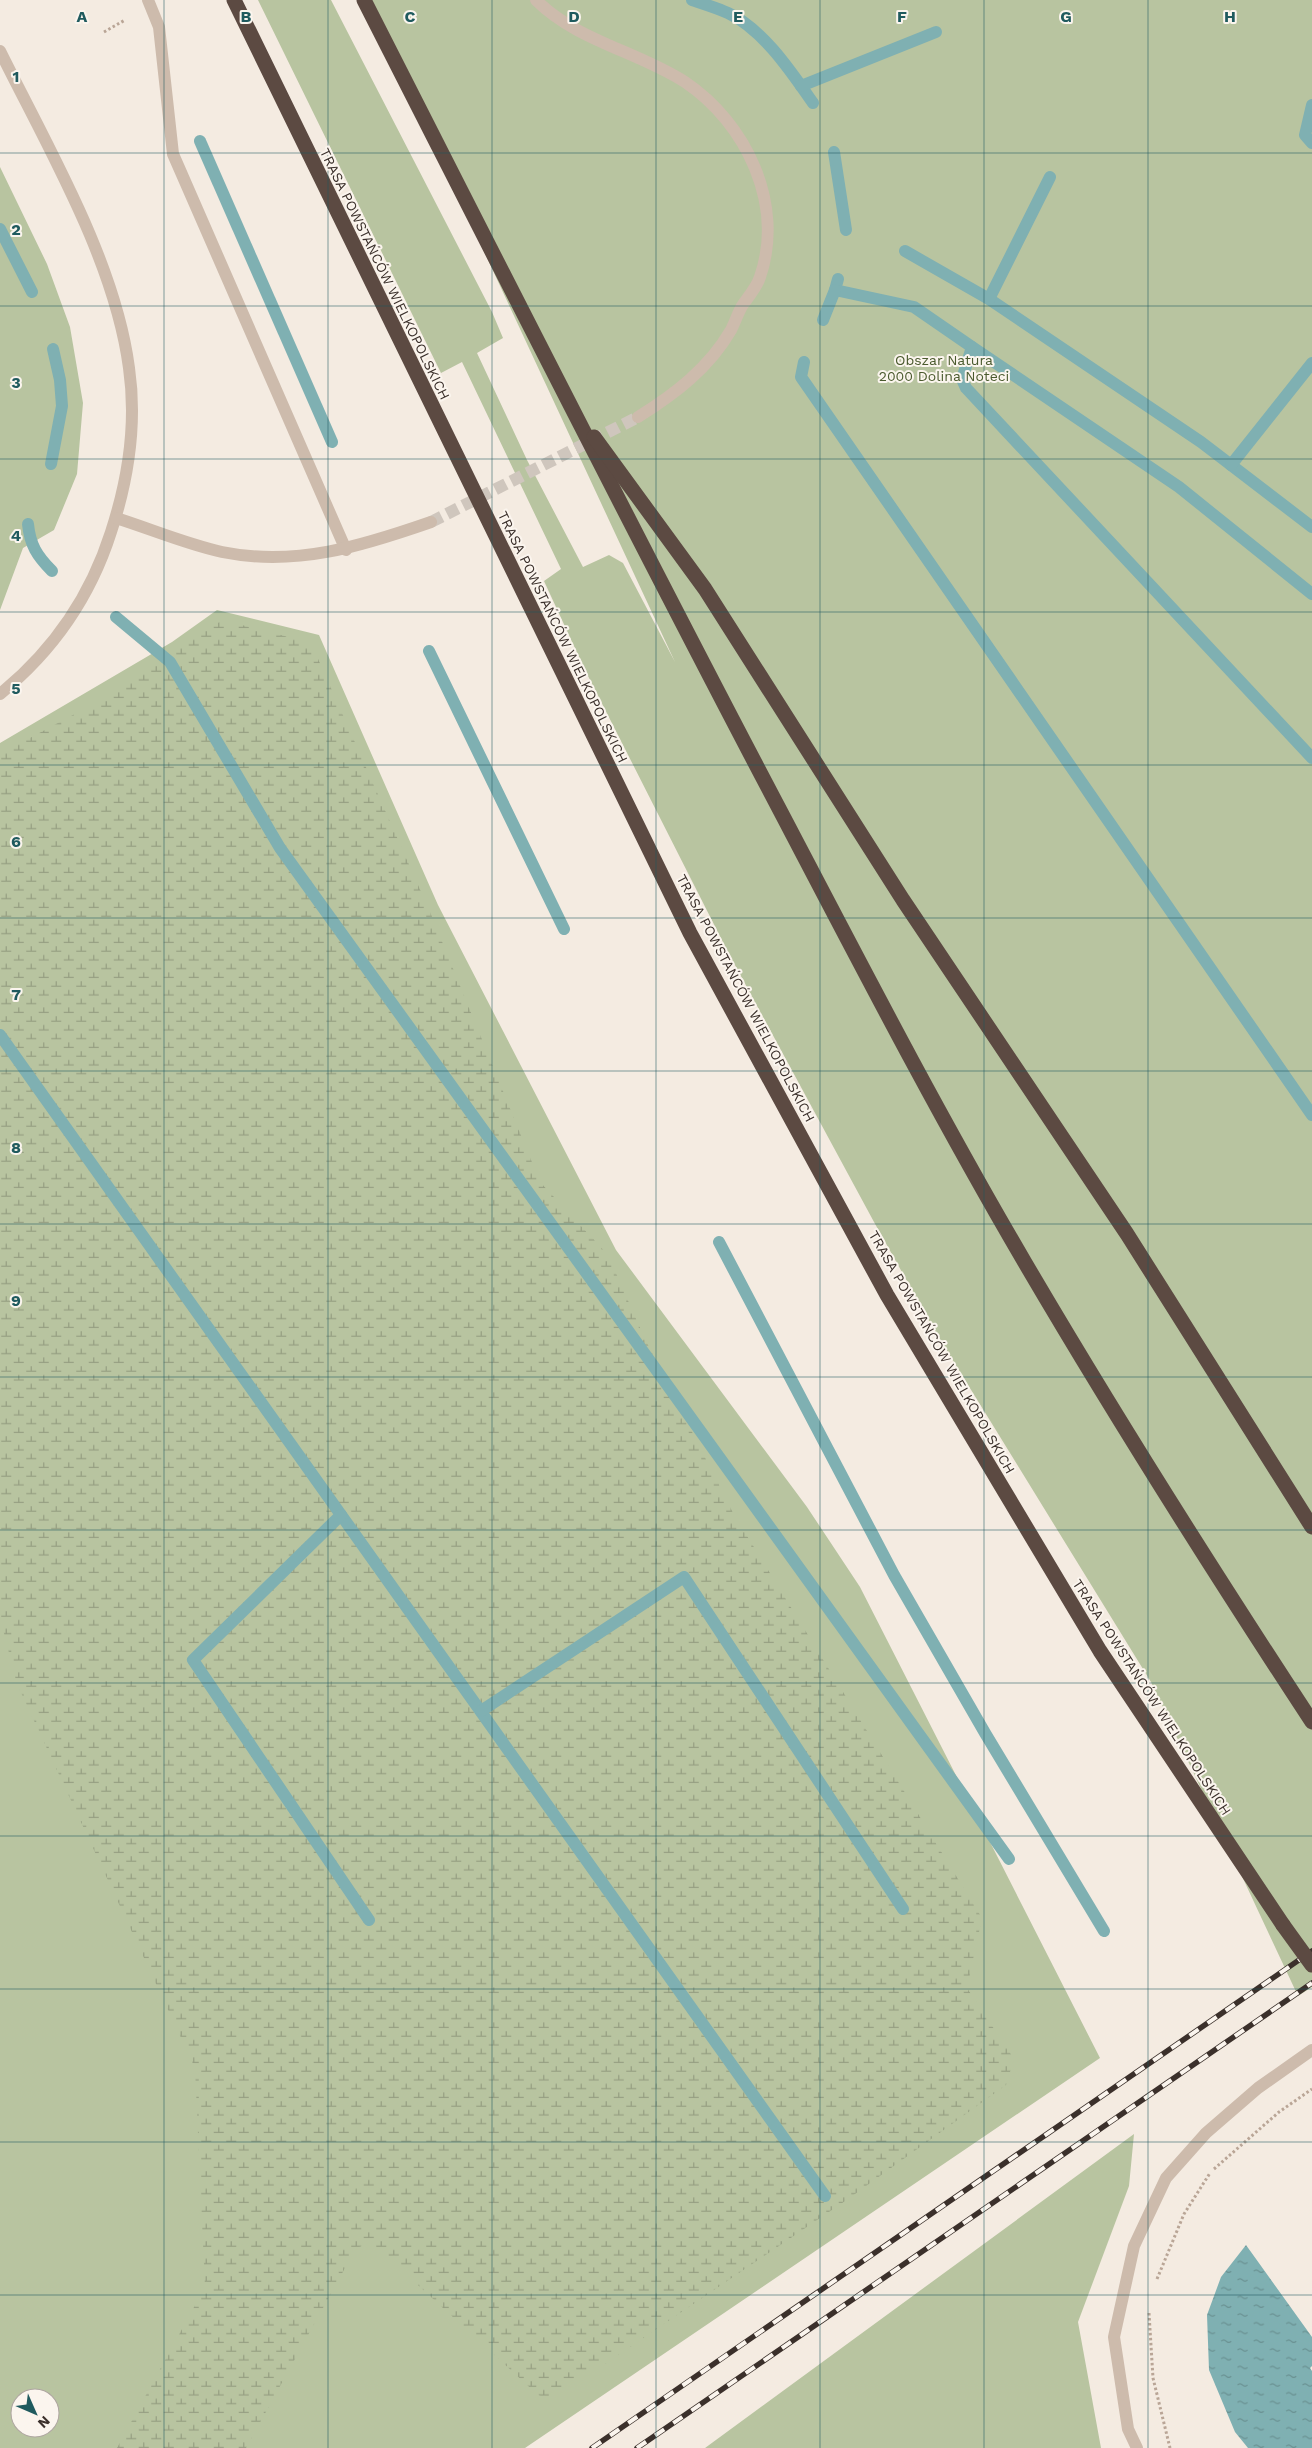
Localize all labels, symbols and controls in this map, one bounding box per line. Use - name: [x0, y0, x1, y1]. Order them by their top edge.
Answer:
- text: A: [77, 7, 88, 26]
- text: B: [241, 7, 252, 26]
- text: C: [405, 7, 416, 26]
- text: D: [568, 7, 580, 26]
- text: E: [733, 7, 743, 26]
- text: F: [897, 7, 907, 26]
- text: G: [1060, 7, 1072, 26]
- text: H: [1224, 7, 1236, 26]
- text: 1: [13, 67, 19, 86]
- street label: TRASA POWSTAŃCÓW WIELKOPOLSKICH: [317, 146, 453, 402]
- text: 2: [11, 220, 21, 239]
- park label: Obszar Natura 2000 Dolina Noteci: [879, 352, 1009, 384]
- text: 3: [11, 373, 21, 392]
- street label: TRASA POWSTAŃCÓW WIELKOPOLSKICH: [495, 509, 631, 765]
- text: 4: [11, 526, 21, 545]
- text: 5: [11, 679, 21, 698]
- text: 6: [11, 832, 21, 851]
- street label: TRASA POWSTAŃCÓW WIELKOPOLSKICH: [674, 872, 818, 1124]
- text: 7: [11, 985, 21, 1004]
- text: 8: [11, 1138, 21, 1157]
- street label: TRASA POWSTAŃCÓW WIELKOPOLSKICH: [866, 1228, 1018, 1476]
- text: 9: [11, 1291, 21, 1310]
- street label: TRASA POWSTAŃCÓW WIELKOPOLSKICH: [1070, 1576, 1234, 1818]
- north arrow: [10, 2388, 60, 2438]
- text: N: [35, 2413, 54, 2432]

